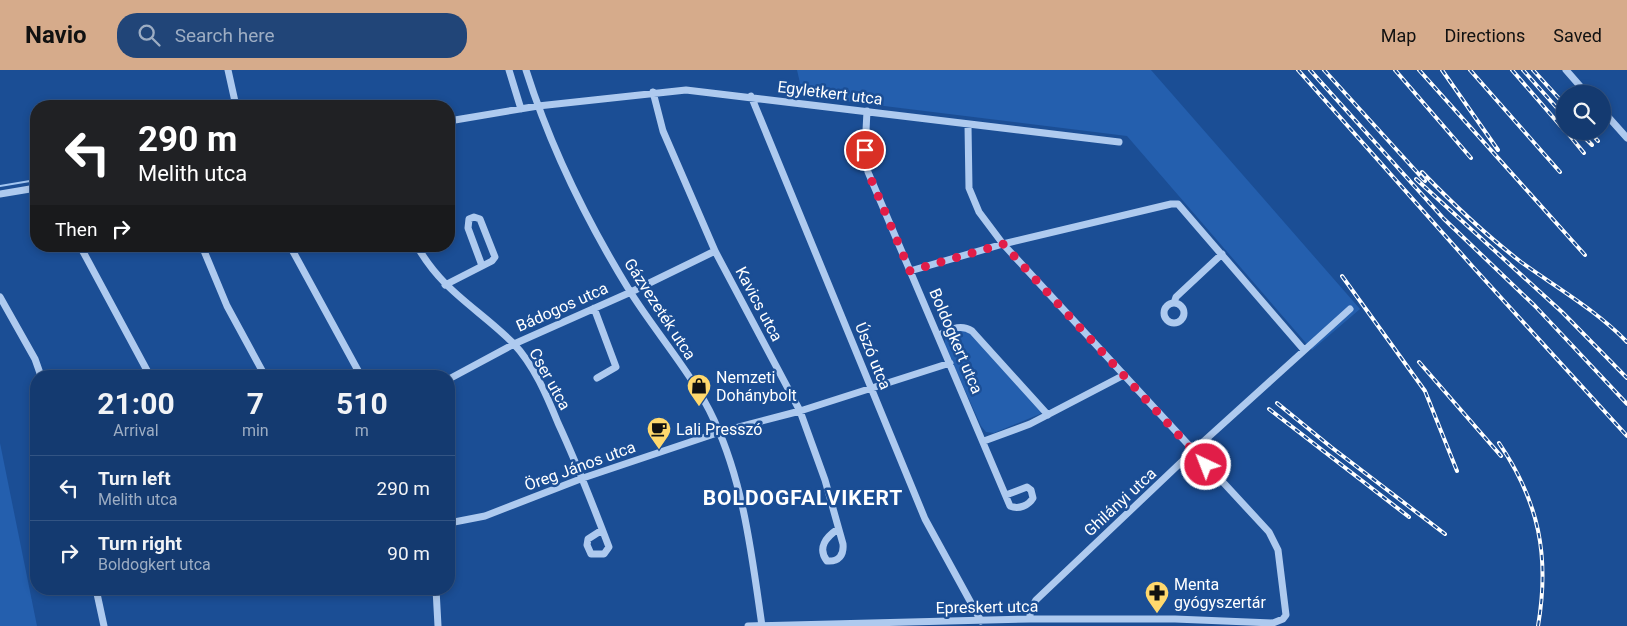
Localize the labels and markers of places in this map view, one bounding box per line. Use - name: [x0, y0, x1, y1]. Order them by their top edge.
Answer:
- pin: [844, 129, 886, 171]
- place label: Nemzeti Dohánybolt: [716, 368, 797, 405]
- shop icon: Nemzeti Dohánybolt: [686, 373, 712, 407]
- cafe icon: Lali Presszó: [646, 416, 672, 450]
- place label: Lali Presszó: [676, 420, 762, 439]
- place label: Menta gyógyszertár: [1174, 575, 1266, 612]
- pharmacy icon: Menta gyógyszertár: [1144, 580, 1170, 614]

